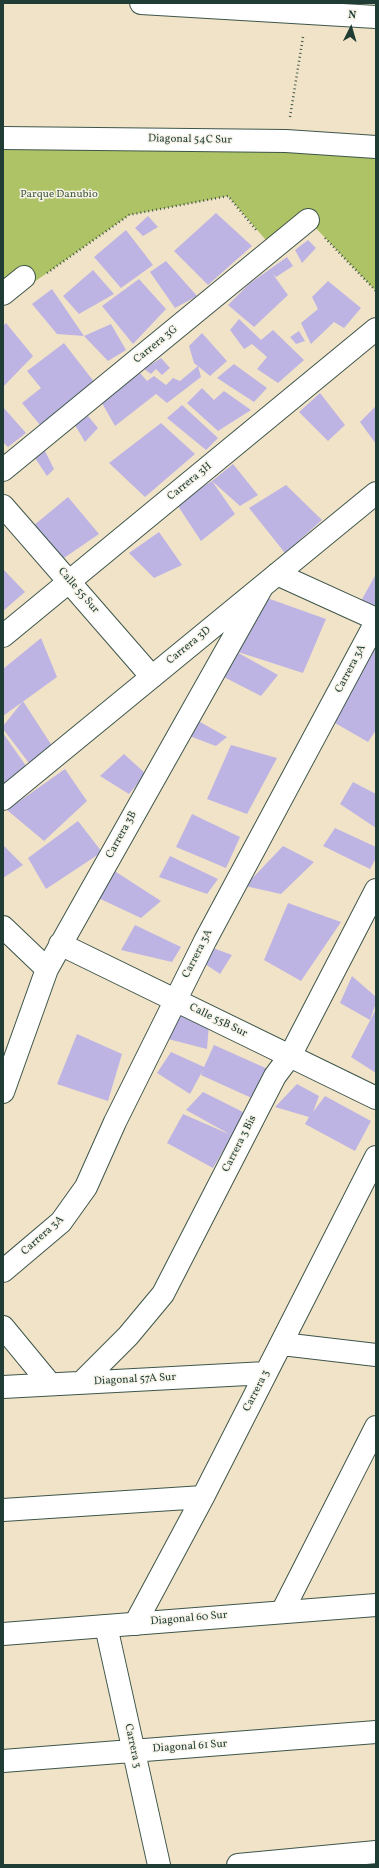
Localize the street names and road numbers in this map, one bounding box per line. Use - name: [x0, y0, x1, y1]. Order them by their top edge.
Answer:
- street label: Diagonal 54C Sur: [148, 133, 232, 147]
- street label: Carrera 3G: [131, 323, 181, 367]
- street label: Carrera 3H: [165, 460, 215, 504]
- street label: Calle 55 Sur: [55, 565, 101, 617]
- street label: Carrera 3D: [164, 624, 214, 668]
- street label: Carrera 3A: [333, 643, 369, 695]
- street label: Carrera 3B: [104, 809, 140, 861]
- street label: Carrera 3A: [180, 927, 216, 981]
- street label: Calle 55B Sur: [187, 1001, 249, 1041]
- street label: Carrera 3 Bis: [220, 1113, 260, 1175]
- street label: Carrera 3A: [19, 1213, 67, 1259]
- street label: Carrera 3: [241, 1368, 273, 1414]
- street label: Diagonal 57A Sur: [94, 1371, 176, 1389]
- street label: Diagonal 60 Sur: [150, 1609, 228, 1629]
- street label: Carrera 3: [121, 1723, 143, 1769]
- street label: Diagonal 61 Sur: [152, 1738, 228, 1756]

